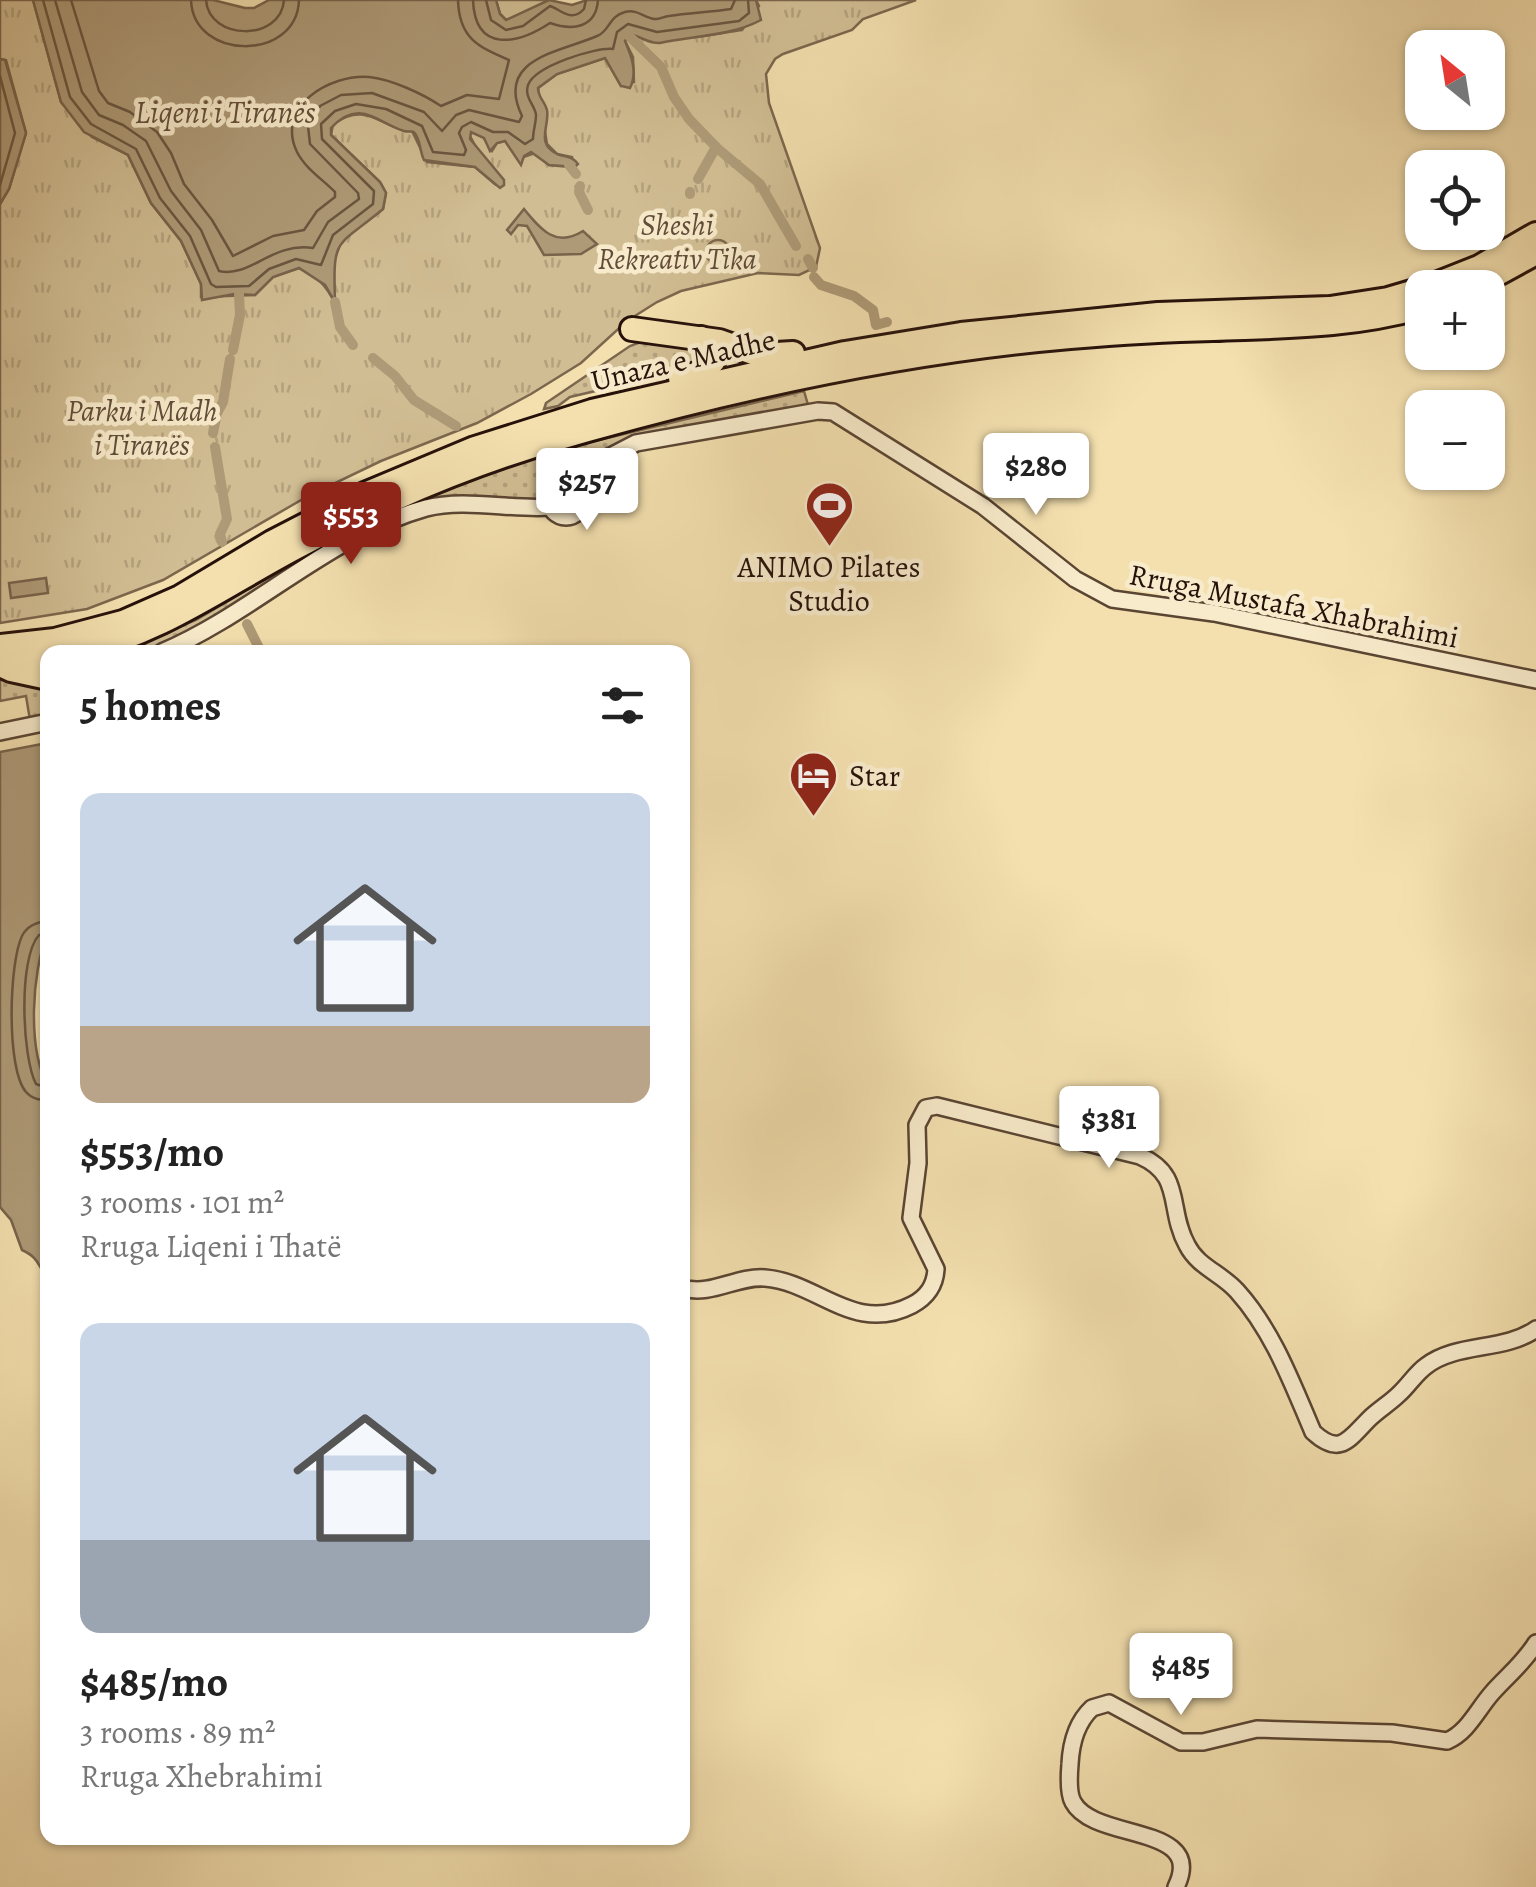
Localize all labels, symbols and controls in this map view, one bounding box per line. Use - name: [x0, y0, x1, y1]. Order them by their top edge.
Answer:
- north arrow: [1405, 30, 1505, 130]
- map controls: [1405, 30, 1505, 490]
- water label: Liqeni i Tiranës: [134, 90, 316, 134]
- button: locate: [1405, 150, 1505, 250]
- park label: Sheshi Rekreativ Tika: [598, 205, 757, 279]
- button: +: [1405, 270, 1505, 370]
- street label: Unaza e Madhe: [587, 319, 779, 401]
- button: −: [1405, 390, 1505, 490]
- park label: Parku i Madh i Tiranës: [67, 391, 217, 465]
- pin: $280: [977, 433, 1095, 518]
- text: $280: [1005, 443, 1067, 487]
- pin: $257: [528, 448, 646, 533]
- text: $257: [558, 458, 616, 502]
- sports icon: ANIMO Pilates Studio: [803, 480, 855, 548]
- pin: $553: [292, 482, 410, 567]
- text: $553: [323, 492, 379, 536]
- place label: ANIMO Pilates Studio: [736, 547, 921, 621]
- street label: Rruga Mustafa Xhabrahimi: [1126, 554, 1462, 658]
- text: 5 homes: [80, 677, 221, 734]
- icon: filters: [595, 678, 650, 733]
- hotel icon: Star: [788, 750, 840, 818]
- place label: Star: [849, 756, 900, 796]
- icon: home: [275, 858, 455, 1038]
- pin: $381: [1050, 1086, 1168, 1171]
- text: $381: [1081, 1096, 1137, 1140]
- text: $553/mo: [80, 1123, 224, 1180]
- text: 3 rooms · 101 m²: [80, 1180, 284, 1224]
- text: Rruga Liqeni i Thatë: [80, 1224, 342, 1268]
- icon: home: [275, 1388, 455, 1568]
- pin: $485: [1122, 1633, 1240, 1718]
- text: $485: [1152, 1643, 1210, 1687]
- text: $485/mo: [80, 1653, 228, 1710]
- text: 3 rooms · 89 m²: [80, 1710, 276, 1754]
- text: Rruga Xhebrahimi: [80, 1754, 323, 1798]

